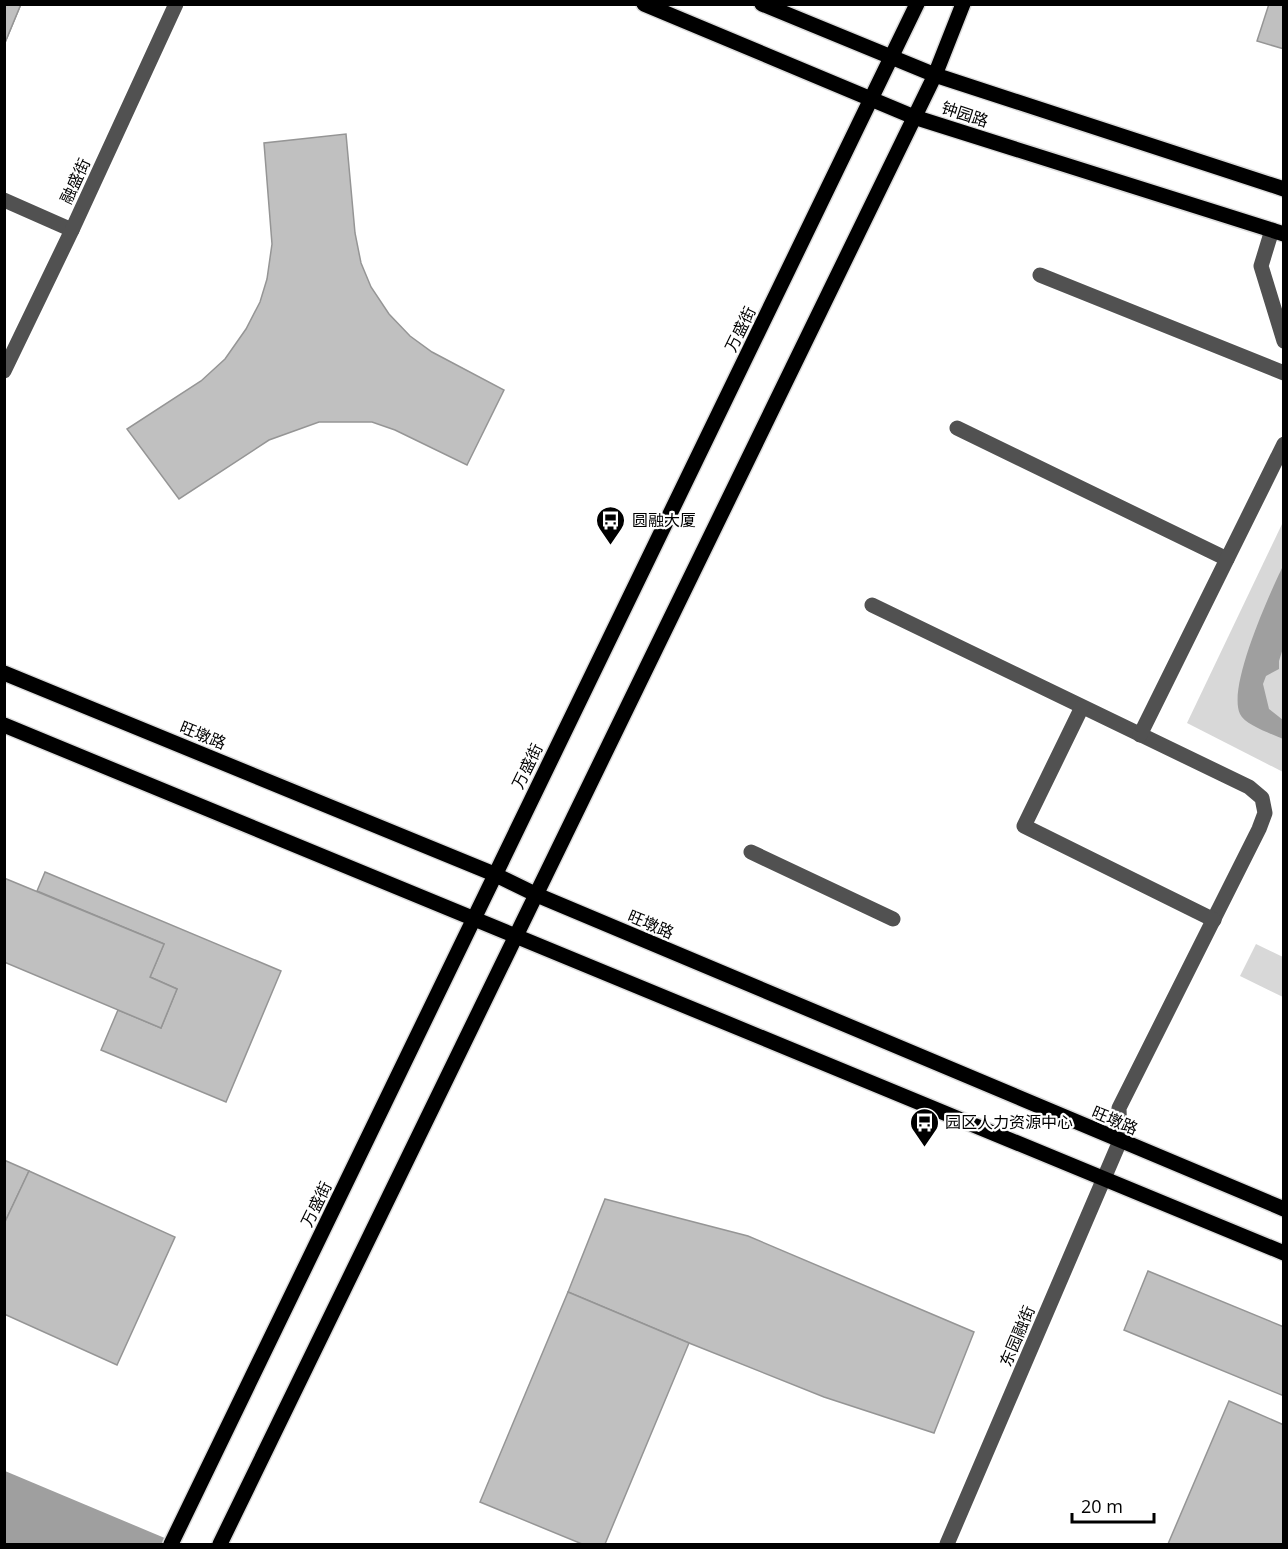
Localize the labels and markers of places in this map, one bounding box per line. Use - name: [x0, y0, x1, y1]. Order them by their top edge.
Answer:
- bus stop icon: 圆融大厦: [595, 504, 627, 546]
- place label: 圆融大厦: [632, 509, 696, 531]
- bus stop icon: 园区人力资源中心: [908, 1106, 940, 1148]
- place label: 园区人力资源中心: [945, 1111, 1073, 1133]

